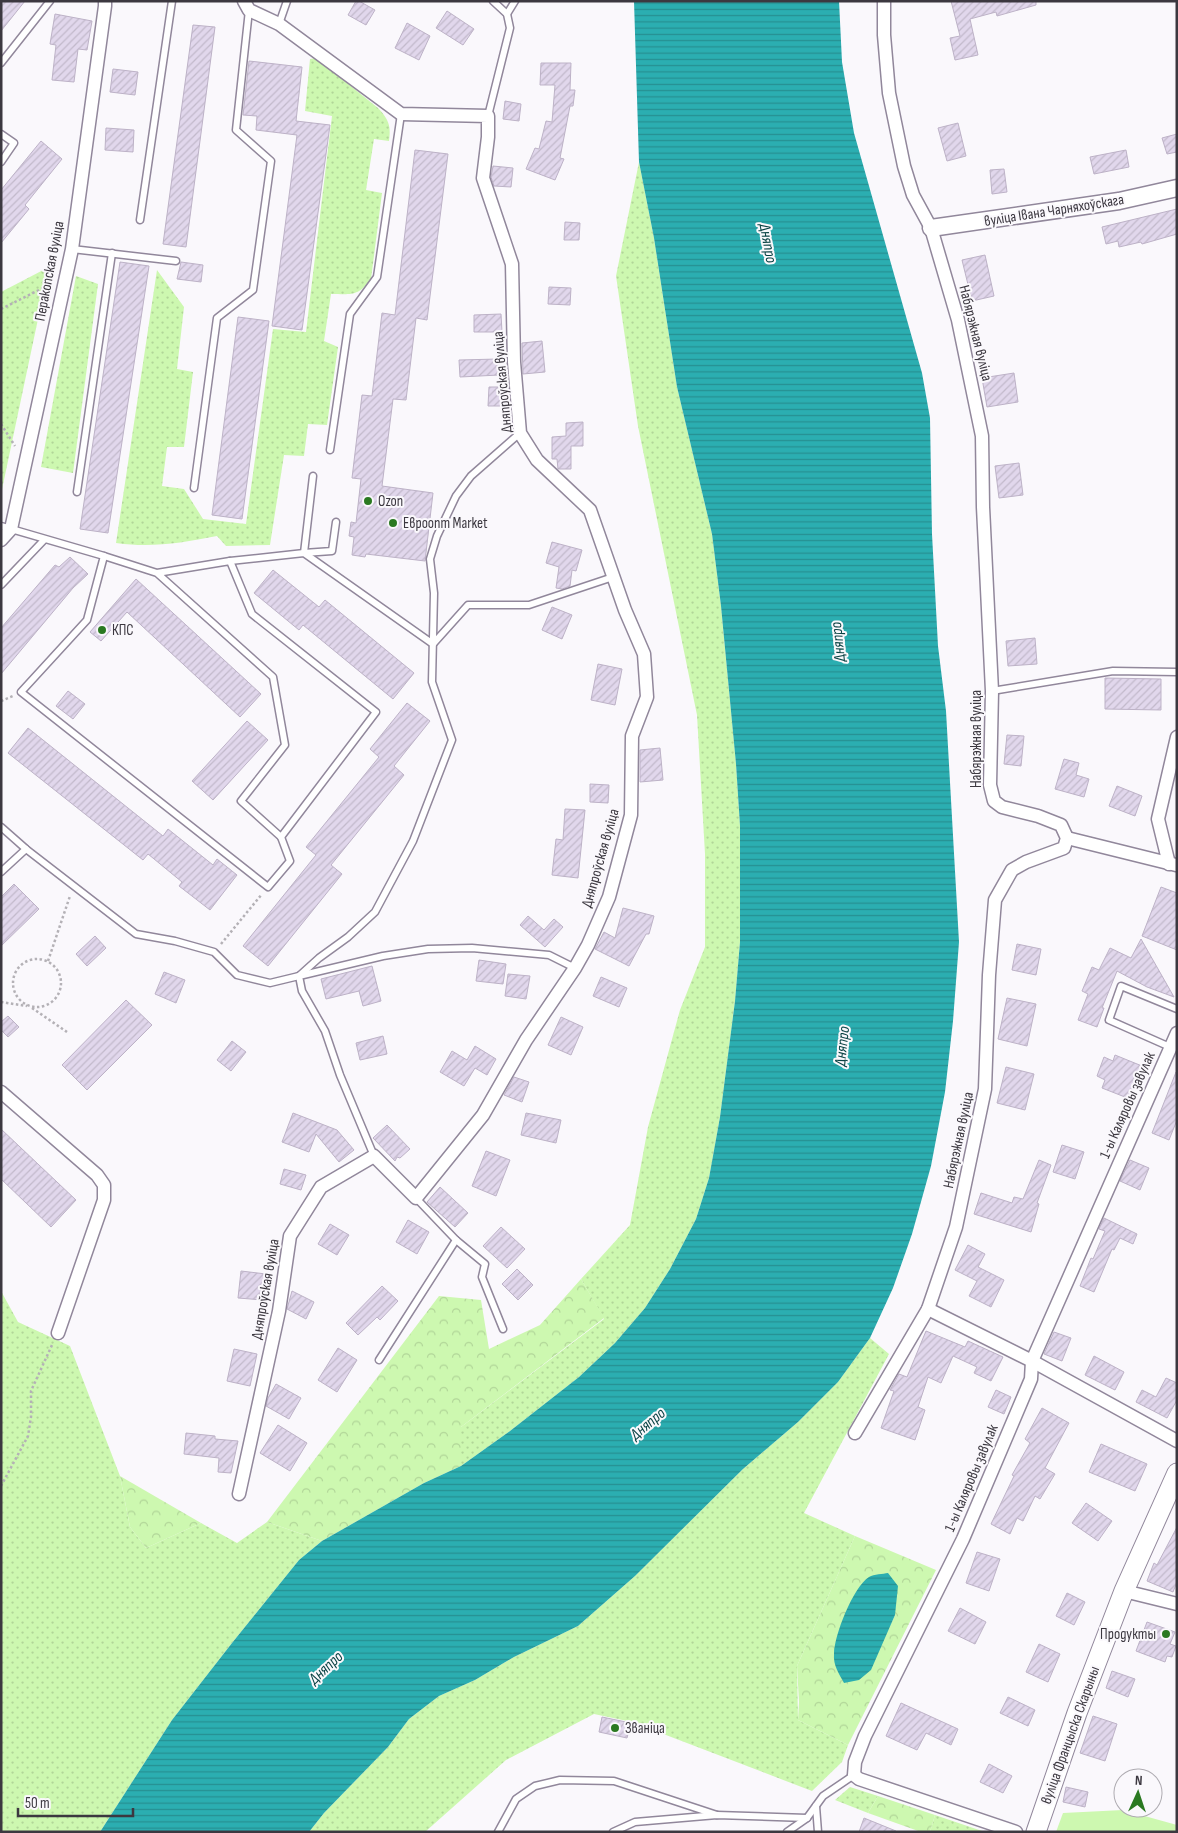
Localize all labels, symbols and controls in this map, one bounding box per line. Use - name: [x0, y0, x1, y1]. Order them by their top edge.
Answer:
- street label: вуліца Івана Чарняхоўскага: [983, 190, 1126, 231]
- street label: Перакопская вуліца: [30, 219, 69, 323]
- water label: Дняпро: [755, 221, 780, 265]
- street label: Набярэжная вуліца: [954, 283, 997, 383]
- street label: Дняпроўская вуліца: [489, 330, 516, 433]
- place label: Ozon: [378, 492, 403, 511]
- marker: Ozon: [362, 495, 374, 507]
- place label: Евроопт Market: [403, 514, 488, 533]
- marker: Евроопт Market: [387, 517, 399, 529]
- water label: Дняпро: [827, 620, 850, 664]
- place label: КПС: [112, 621, 134, 640]
- marker: КПС: [96, 624, 108, 636]
- street label: Набярэжная вуліца: [967, 690, 986, 788]
- street label: Дняпроўская вуліца: [577, 806, 624, 910]
- water label: Дняпро: [831, 1025, 854, 1068]
- street label: 1-ы Каляровы завулак: [1095, 1049, 1160, 1162]
- street label: Набярэжная вуліца: [939, 1090, 978, 1190]
- street label: Дняпроўская вуліца: [247, 1237, 284, 1341]
- water label: Дняпро: [626, 1404, 670, 1445]
- street label: 1-ы Каляровы завулак: [940, 1421, 1003, 1535]
- place label: Продукты: [1100, 1625, 1156, 1644]
- marker: Продукты: [1160, 1628, 1172, 1640]
- water label: Дняпро: [304, 1647, 347, 1689]
- street label: вуліца Францыска Скарыны: [1037, 1664, 1104, 1807]
- place label: Званіца: [625, 1719, 665, 1738]
- marker: Званіца: [609, 1722, 621, 1734]
- north arrow: [1113, 1768, 1163, 1818]
- text: N: [1134, 1772, 1143, 1789]
- scale bar: [18, 1786, 132, 1818]
- text: 50 m: [25, 1794, 50, 1813]

